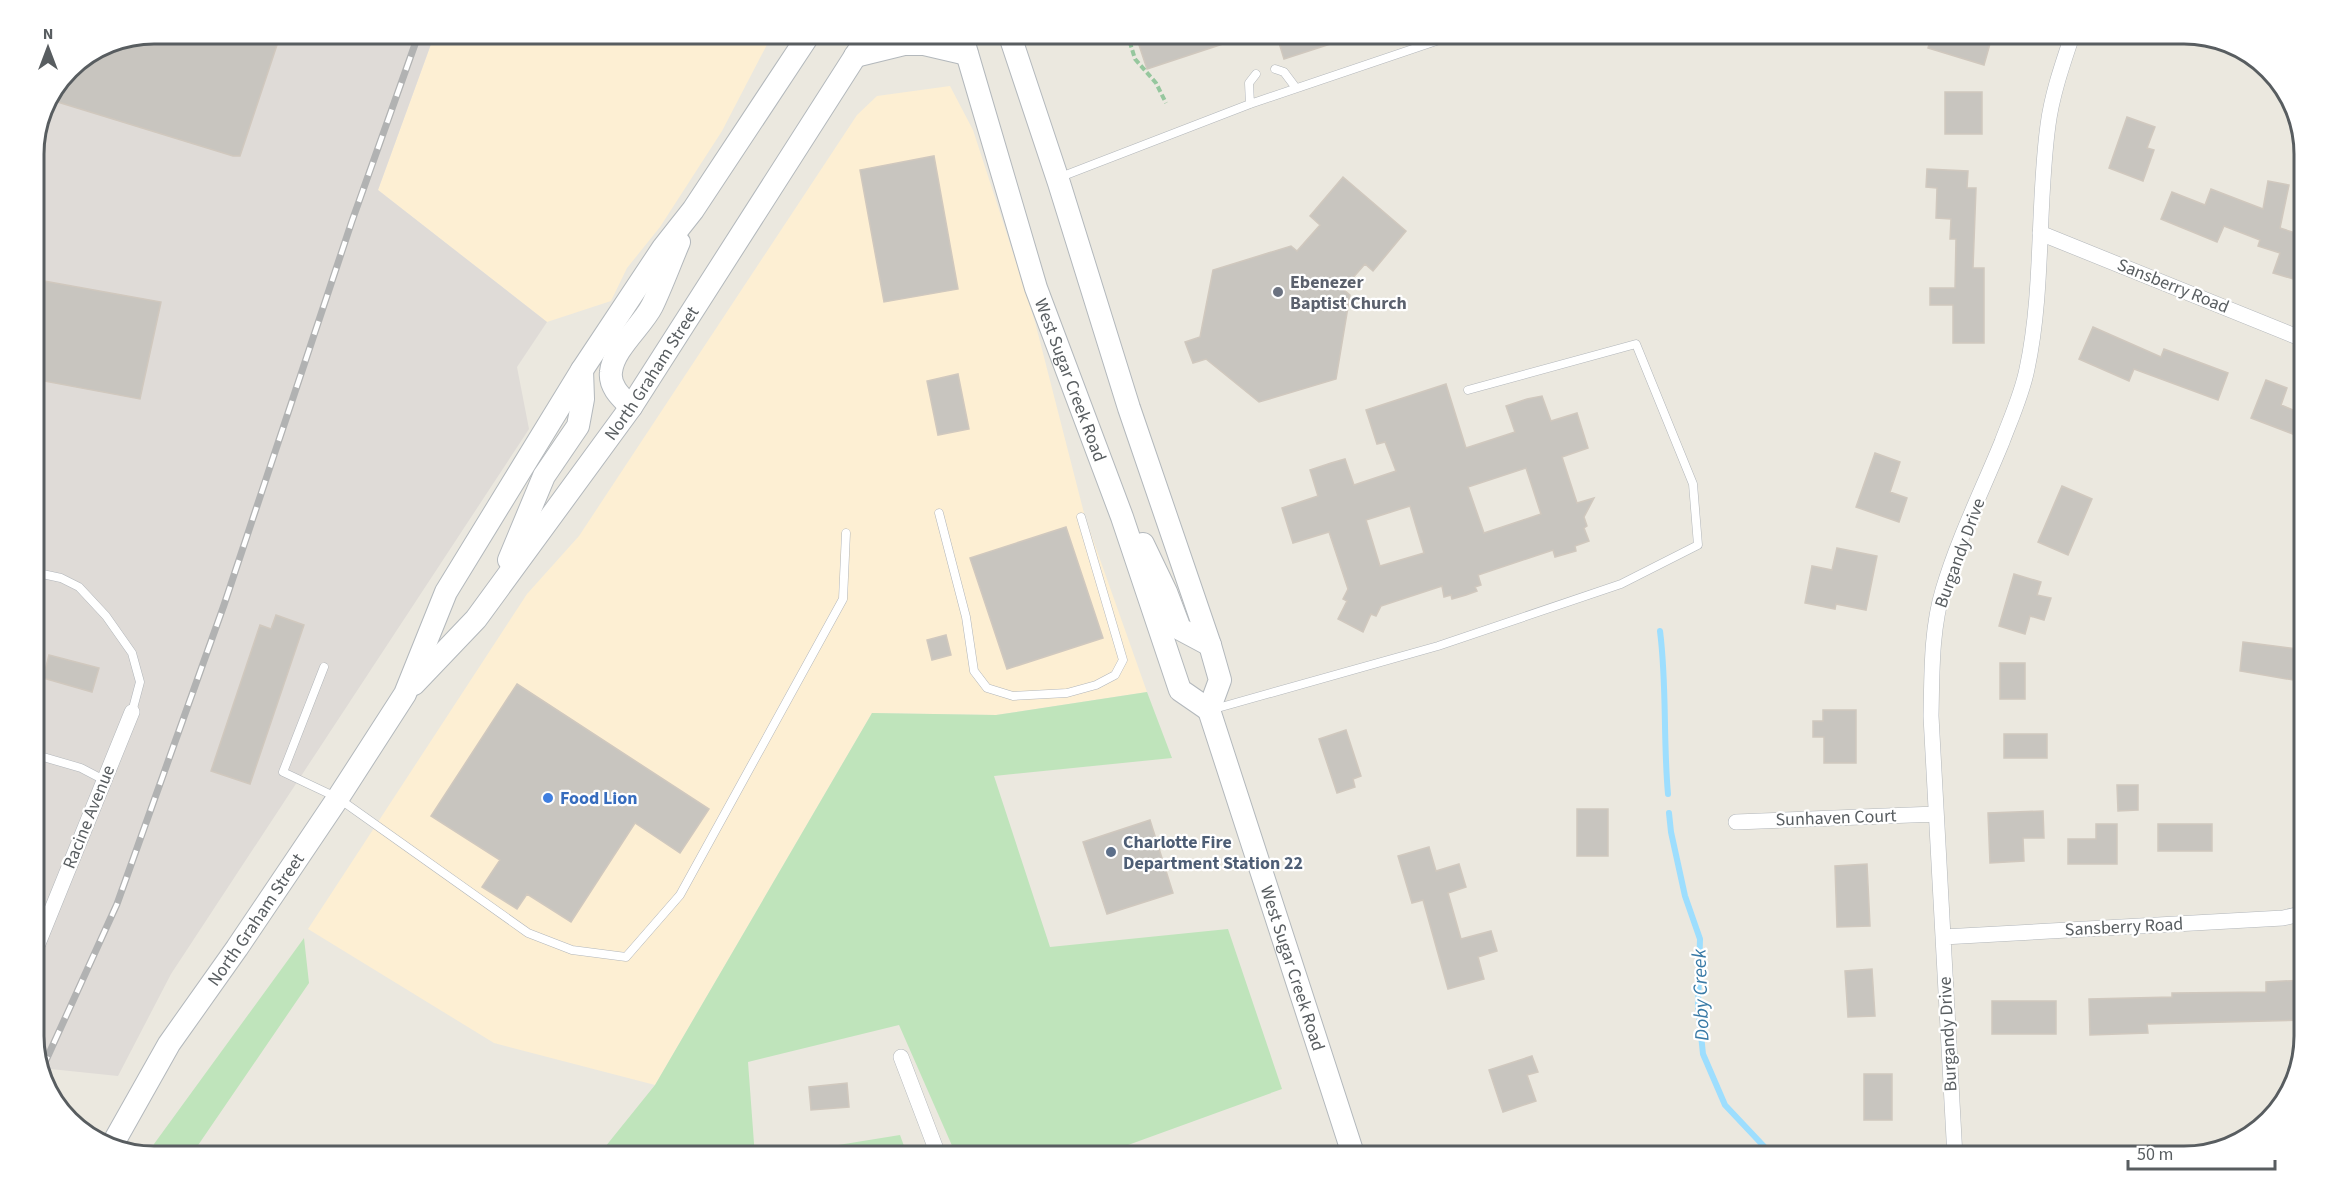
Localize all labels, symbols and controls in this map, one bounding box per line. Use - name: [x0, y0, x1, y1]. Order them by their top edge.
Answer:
- north arrow: [18, 18, 78, 78]
- text: N: [43, 23, 53, 45]
- street label: Sansberry Road: [2113, 252, 2233, 320]
- place label: Ebenezer Baptist Church: [1290, 270, 1407, 316]
- marker: Ebenezer Baptist Church: [1271, 285, 1285, 299]
- street label: West Sugar Creek Road: [1028, 295, 1113, 465]
- street label: North Graham Street: [598, 301, 705, 445]
- street label: Burgandy Drive: [1929, 495, 1991, 611]
- street label: Racine Avenue: [57, 761, 121, 873]
- place label: Food Lion: [560, 786, 638, 811]
- marker: Food Lion: [541, 791, 555, 805]
- street label: Sunhaven Court: [1775, 803, 1897, 833]
- place label: Charlotte Fire Department Station 22: [1123, 830, 1303, 876]
- marker: Charlotte Fire Department Station 22: [1104, 845, 1118, 859]
- street label: North Graham Street: [202, 848, 310, 991]
- street label: West Sugar Creek Road: [1254, 882, 1331, 1054]
- street label: Sansberry Road: [2064, 911, 2184, 943]
- water label: Doby Creek: [1685, 948, 1717, 1041]
- street label: Burgandy Drive: [1933, 976, 1963, 1092]
- scale bar: [2128, 1133, 2275, 1171]
- text: 50 m: [2137, 1142, 2173, 1167]

